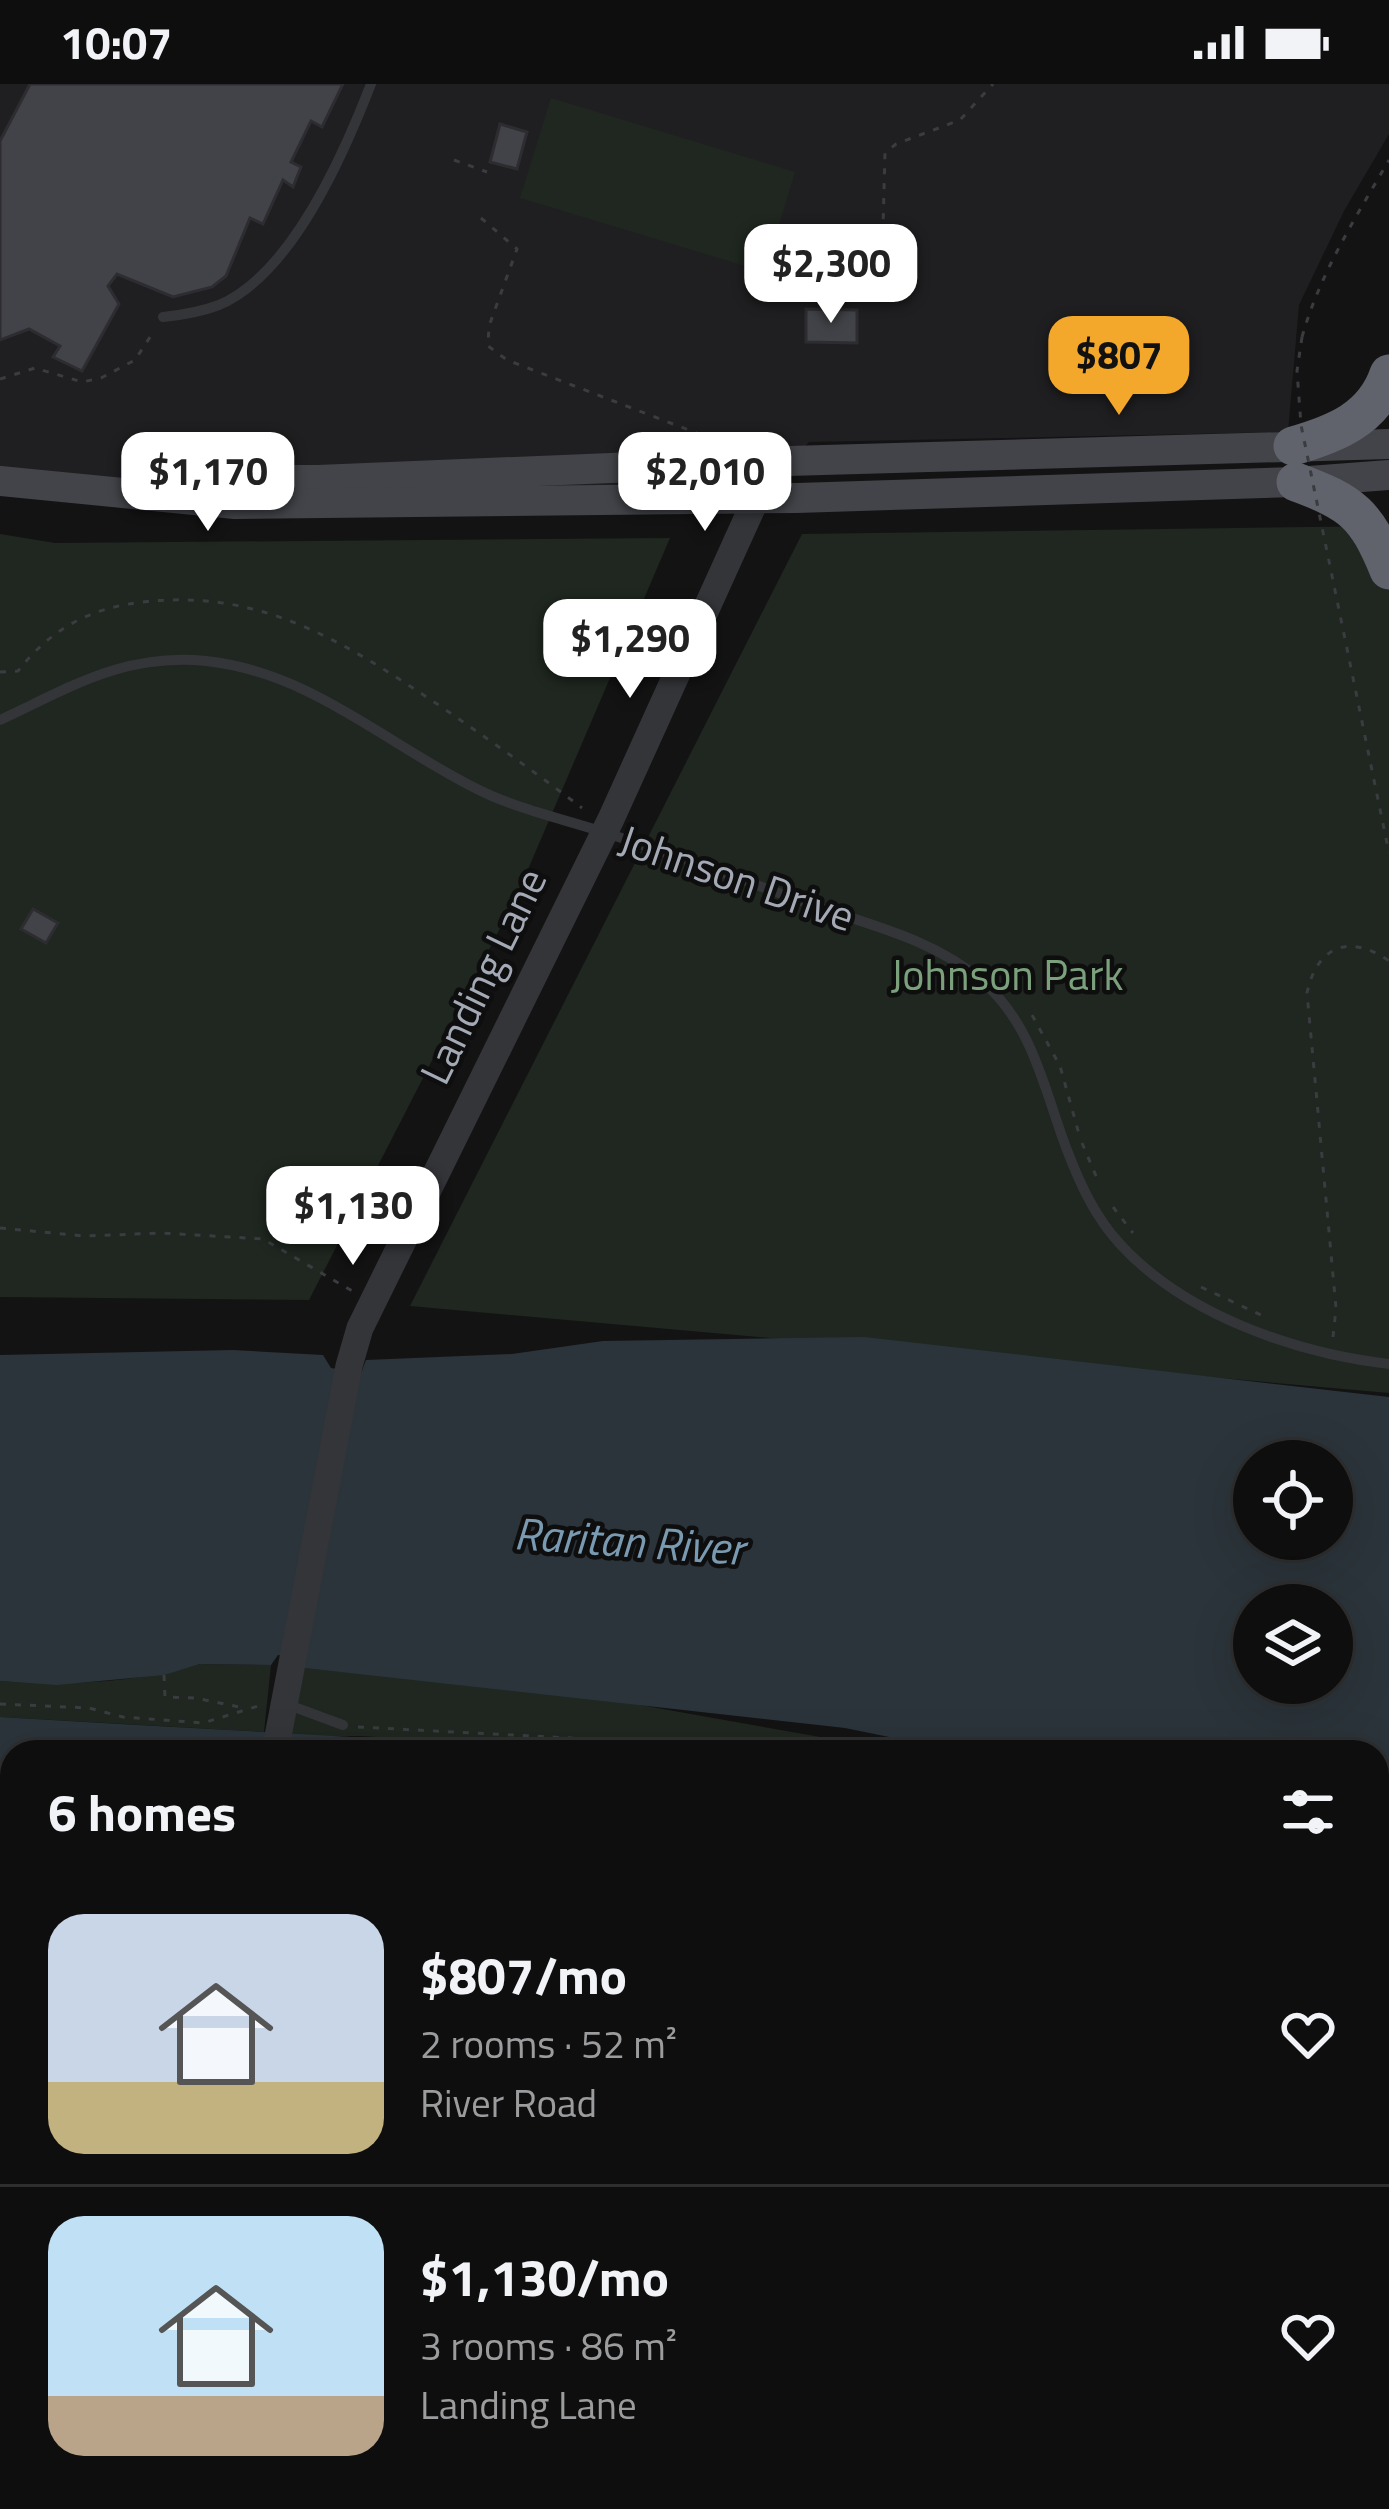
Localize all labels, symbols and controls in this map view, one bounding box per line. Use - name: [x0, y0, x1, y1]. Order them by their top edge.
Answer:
- text: 10:07: [60, 8, 172, 76]
- pin: $2,300: [733, 224, 929, 326]
- text: $2,300: [771, 233, 891, 292]
- pin: $807: [1048, 316, 1190, 418]
- text: $807: [1075, 325, 1163, 384]
- pin: $1,170: [110, 432, 306, 534]
- pin: $2,010: [607, 432, 803, 534]
- text: $1,170: [148, 441, 268, 500]
- text: $2,010: [645, 441, 765, 500]
- pin: $1,290: [532, 599, 728, 701]
- text: $1,290: [570, 608, 690, 667]
- street label: Johnson Drive: [611, 807, 863, 947]
- street label: Landing Lane: [402, 857, 562, 1094]
- park label: Johnson Park: [890, 942, 1124, 1006]
- pin: $1,130: [255, 1166, 451, 1268]
- text: $1,130: [293, 1175, 413, 1234]
- map controls: [1233, 1440, 1353, 1704]
- button: locate: [1233, 1440, 1353, 1560]
- water label: Raritan River: [512, 1498, 751, 1582]
- button: layers: [1233, 1584, 1353, 1704]
- text: 6 homes: [48, 1773, 236, 1851]
- icon: filters: [1275, 1779, 1341, 1845]
- text: $807/mo: [420, 1936, 627, 2014]
- icon: home: [144, 1962, 288, 2106]
- icon: heart: [1275, 2001, 1341, 2067]
- text: 2 rooms · 52 m²: [420, 2014, 677, 2073]
- text: River Road: [420, 2073, 597, 2132]
- text: $1,130/mo: [420, 2238, 669, 2316]
- icon: home: [144, 2264, 288, 2408]
- icon: heart: [1275, 2303, 1341, 2369]
- text: 3 rooms · 86 m²: [420, 2316, 677, 2375]
- text: Landing Lane: [420, 2375, 637, 2434]

